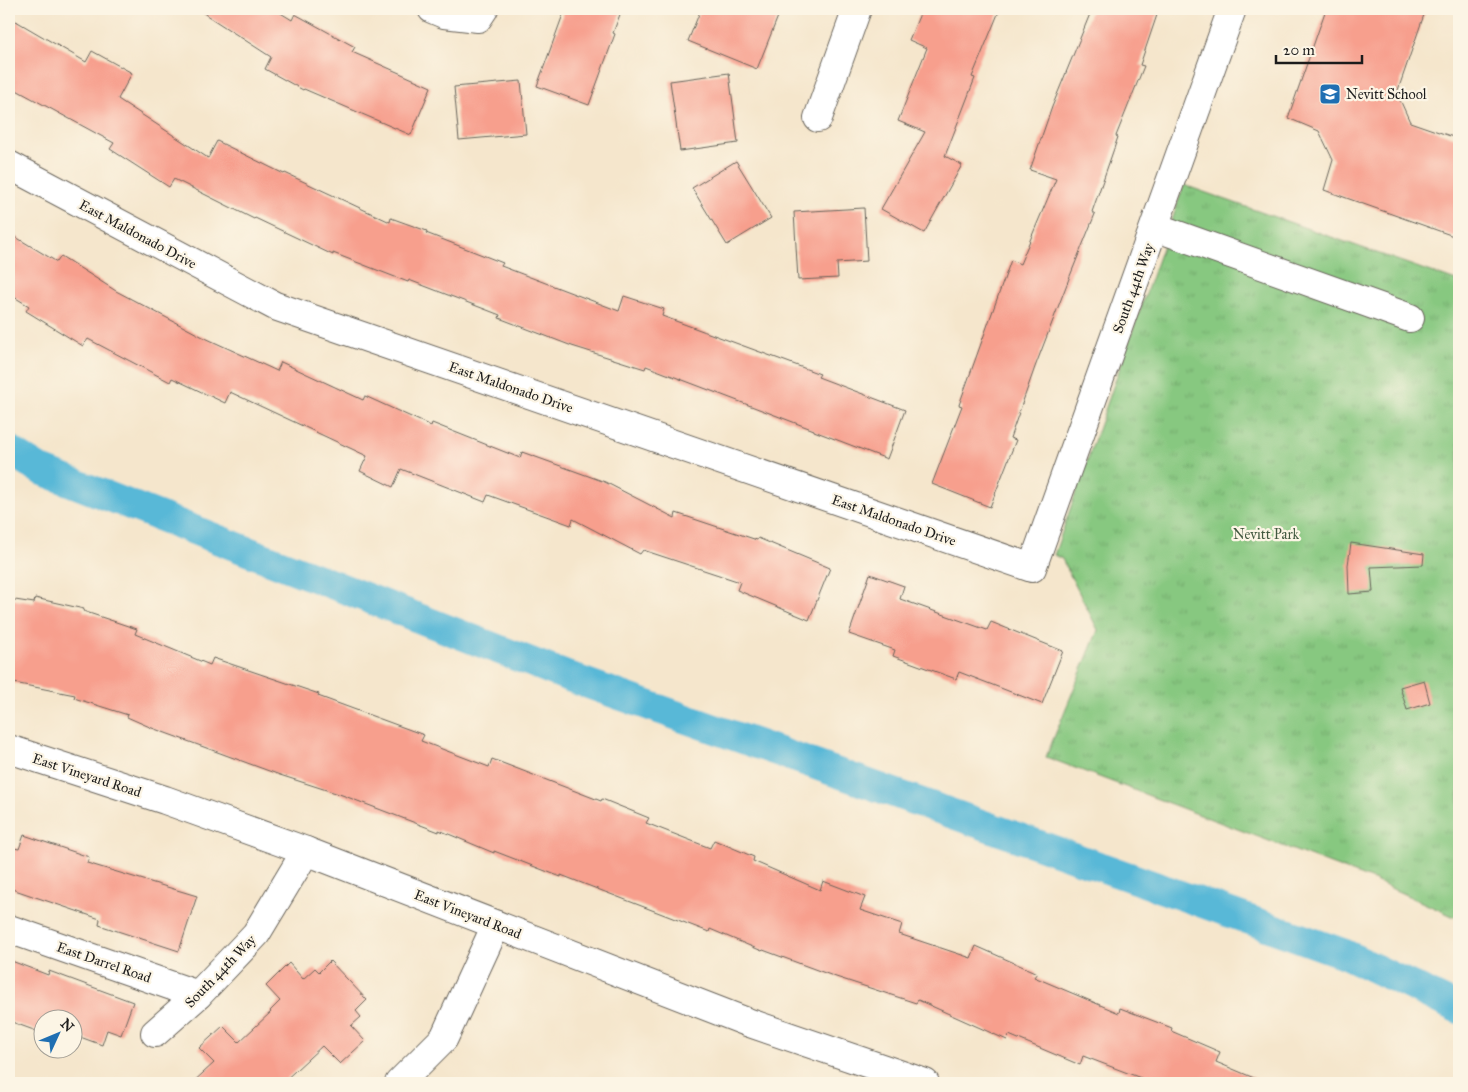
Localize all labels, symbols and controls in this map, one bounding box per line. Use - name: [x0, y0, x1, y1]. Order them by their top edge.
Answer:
- scale bar: [1276, 32, 1362, 64]
- text: 20 m: [1283, 41, 1315, 59]
- school or university icon: Nevitt School: [1318, 82, 1342, 106]
- place label: Nevitt School: [1346, 86, 1427, 103]
- street label: East Maldonado Drive: [76, 196, 199, 273]
- street label: South 44th Way: [1109, 240, 1158, 336]
- street label: East Maldonado Drive: [446, 358, 575, 417]
- street label: East Maldonado Drive: [829, 491, 958, 550]
- park label: Nevitt Park: [1233, 526, 1300, 543]
- street label: East Vineyard Road: [30, 750, 143, 801]
- street label: East Vineyard Road: [412, 886, 524, 943]
- street label: South 44th Way: [181, 931, 260, 1011]
- street label: East Darrel Road: [54, 938, 153, 987]
- north arrow: [32, 1010, 82, 1060]
- text: N: [57, 1015, 77, 1036]

